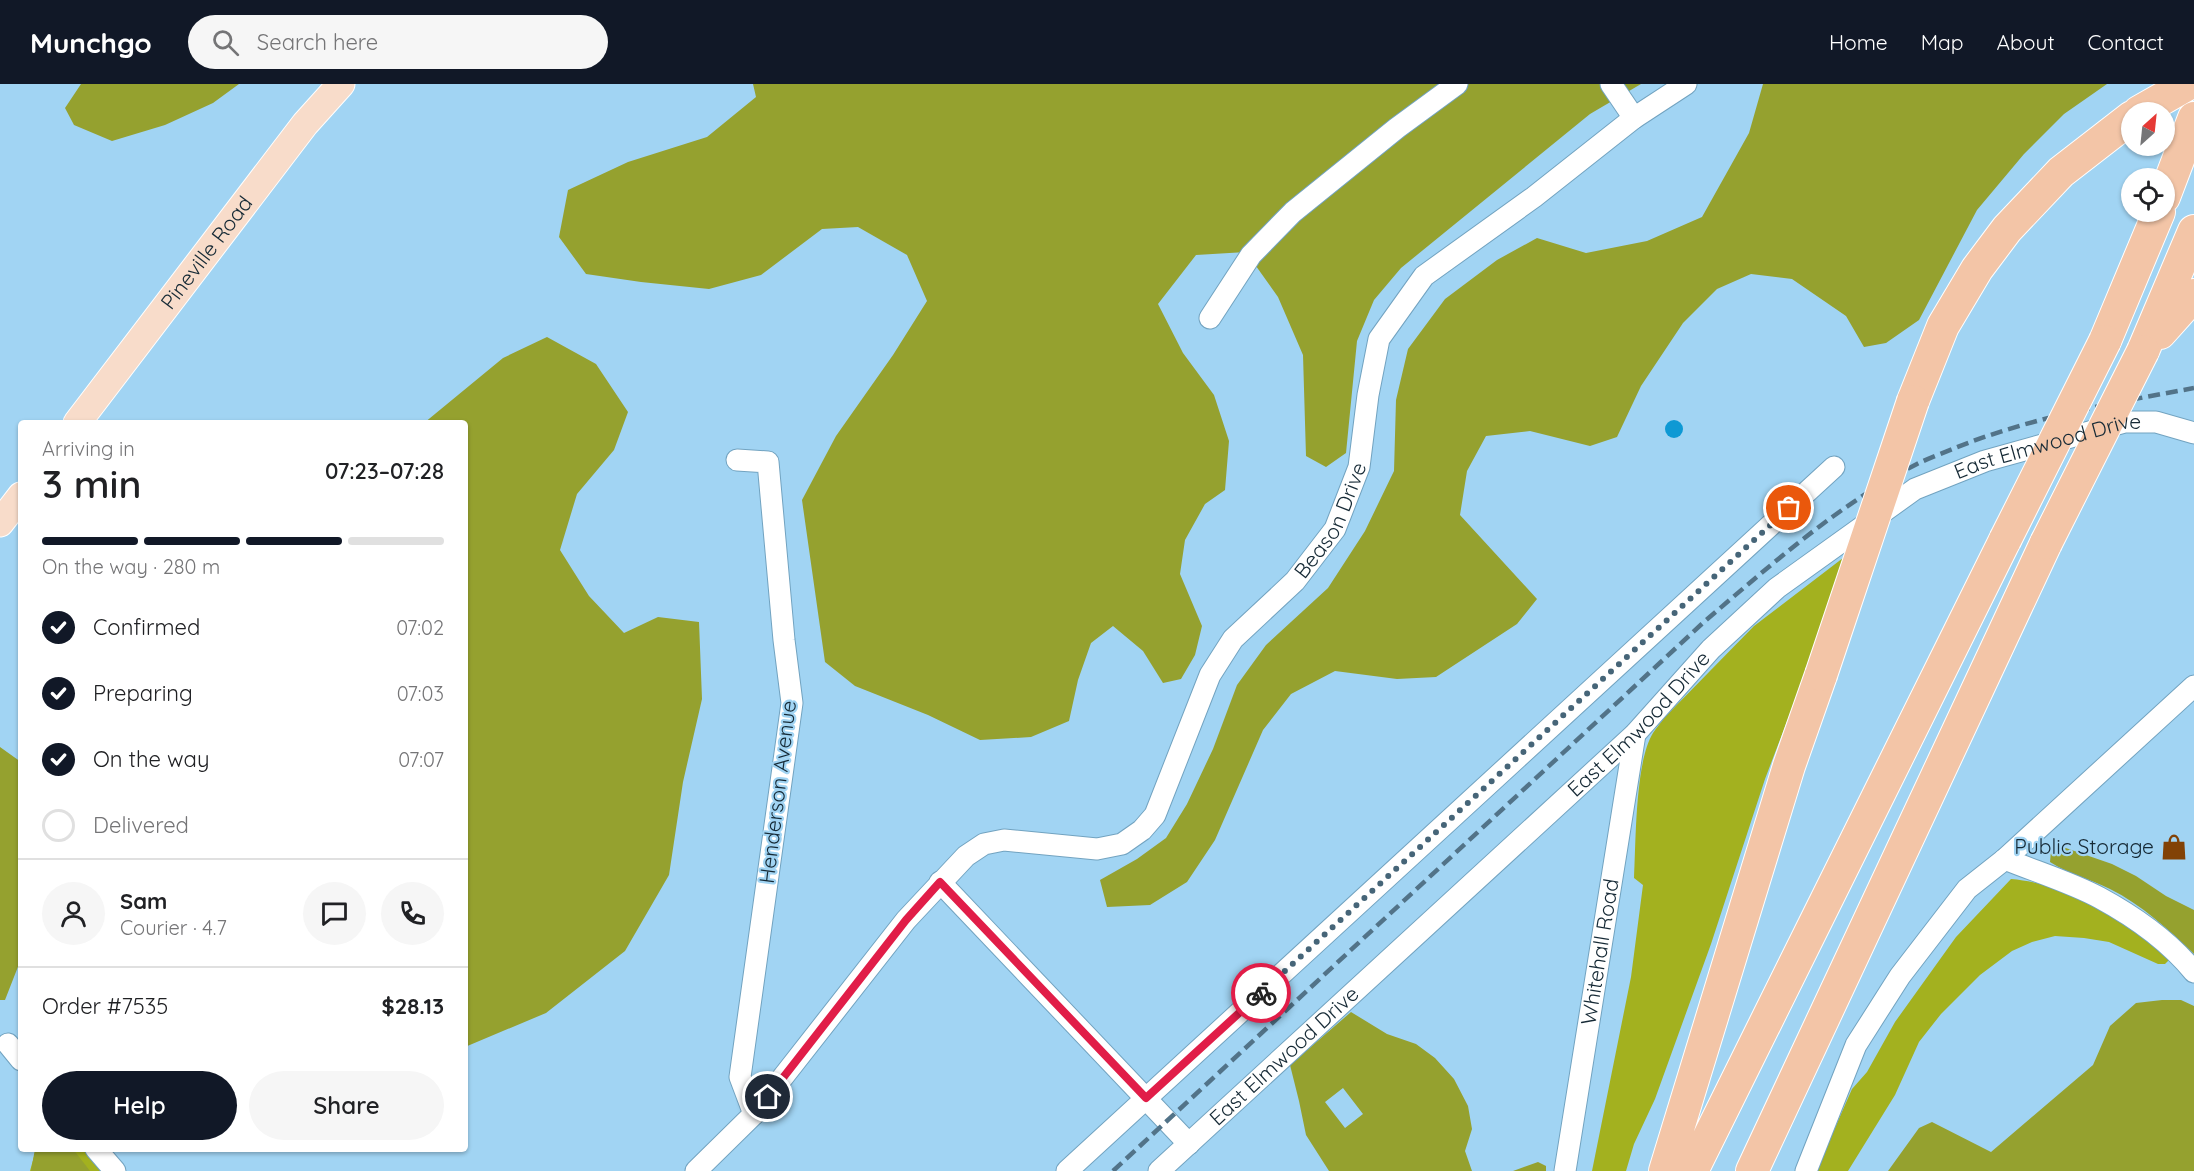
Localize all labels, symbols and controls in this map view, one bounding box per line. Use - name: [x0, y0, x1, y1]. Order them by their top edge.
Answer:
- search box: [188, 15, 608, 69]
- text: Munchgo: [30, 25, 152, 60]
- icon: search: [209, 26, 242, 59]
- text: Search here: [257, 28, 378, 56]
- text: Home: [1829, 29, 1888, 55]
- text: Map: [1921, 29, 1964, 55]
- text: About: [1997, 29, 2055, 55]
- text: Contact: [2088, 29, 2164, 55]
- north arrow: [2121, 102, 2175, 156]
- map controls: [2121, 102, 2175, 222]
- button: locate: [2121, 168, 2175, 222]
- street label: Pineville Road: [154, 190, 257, 314]
- street label: East Elmwood Drive: [1950, 407, 2141, 484]
- text: Arriving in: [42, 436, 135, 461]
- text: 07:23–07:28: [325, 457, 444, 485]
- street label: Beason Drive: [1288, 458, 1372, 583]
- text: 3 min: [42, 459, 141, 508]
- pin: [1763, 482, 1814, 533]
- icon: bag: [1772, 491, 1805, 524]
- text: On the way · 280 m: [42, 554, 220, 579]
- icon: check: [42, 611, 75, 644]
- text: Confirmed: [93, 613, 200, 641]
- text: 07:02: [396, 615, 444, 640]
- street label: East Elmwood Drive: [1561, 645, 1715, 802]
- icon: check: [42, 677, 75, 710]
- text: Preparing: [93, 679, 193, 707]
- text: 07:03: [397, 681, 444, 706]
- street label: Henderson Avenue: [753, 699, 801, 885]
- icon: check: [42, 743, 75, 776]
- text: On the way: [93, 745, 209, 773]
- text: 07:07: [398, 747, 444, 772]
- text: Delivered: [93, 811, 189, 839]
- shop icon: Public Storage: [2159, 832, 2189, 862]
- place label: Public Storage: [2014, 833, 2154, 859]
- street label: Whitehall Road: [1575, 877, 1624, 1027]
- button: person: [42, 882, 105, 945]
- button: chat: [303, 882, 366, 945]
- button: phone: [381, 882, 444, 945]
- text: Sam: [120, 887, 167, 915]
- text: Courier · 4.7: [120, 915, 227, 940]
- courier: [1231, 963, 1291, 1023]
- icon: bike: [1245, 977, 1278, 1010]
- street label: East Elmwood Drive: [1203, 980, 1364, 1130]
- text: Order #7535: [42, 992, 168, 1020]
- text: $28.13: [382, 992, 444, 1020]
- button: Help: [42, 1071, 237, 1140]
- button: Share: [249, 1071, 444, 1140]
- pin: [742, 1071, 793, 1122]
- icon: home: [751, 1080, 784, 1113]

